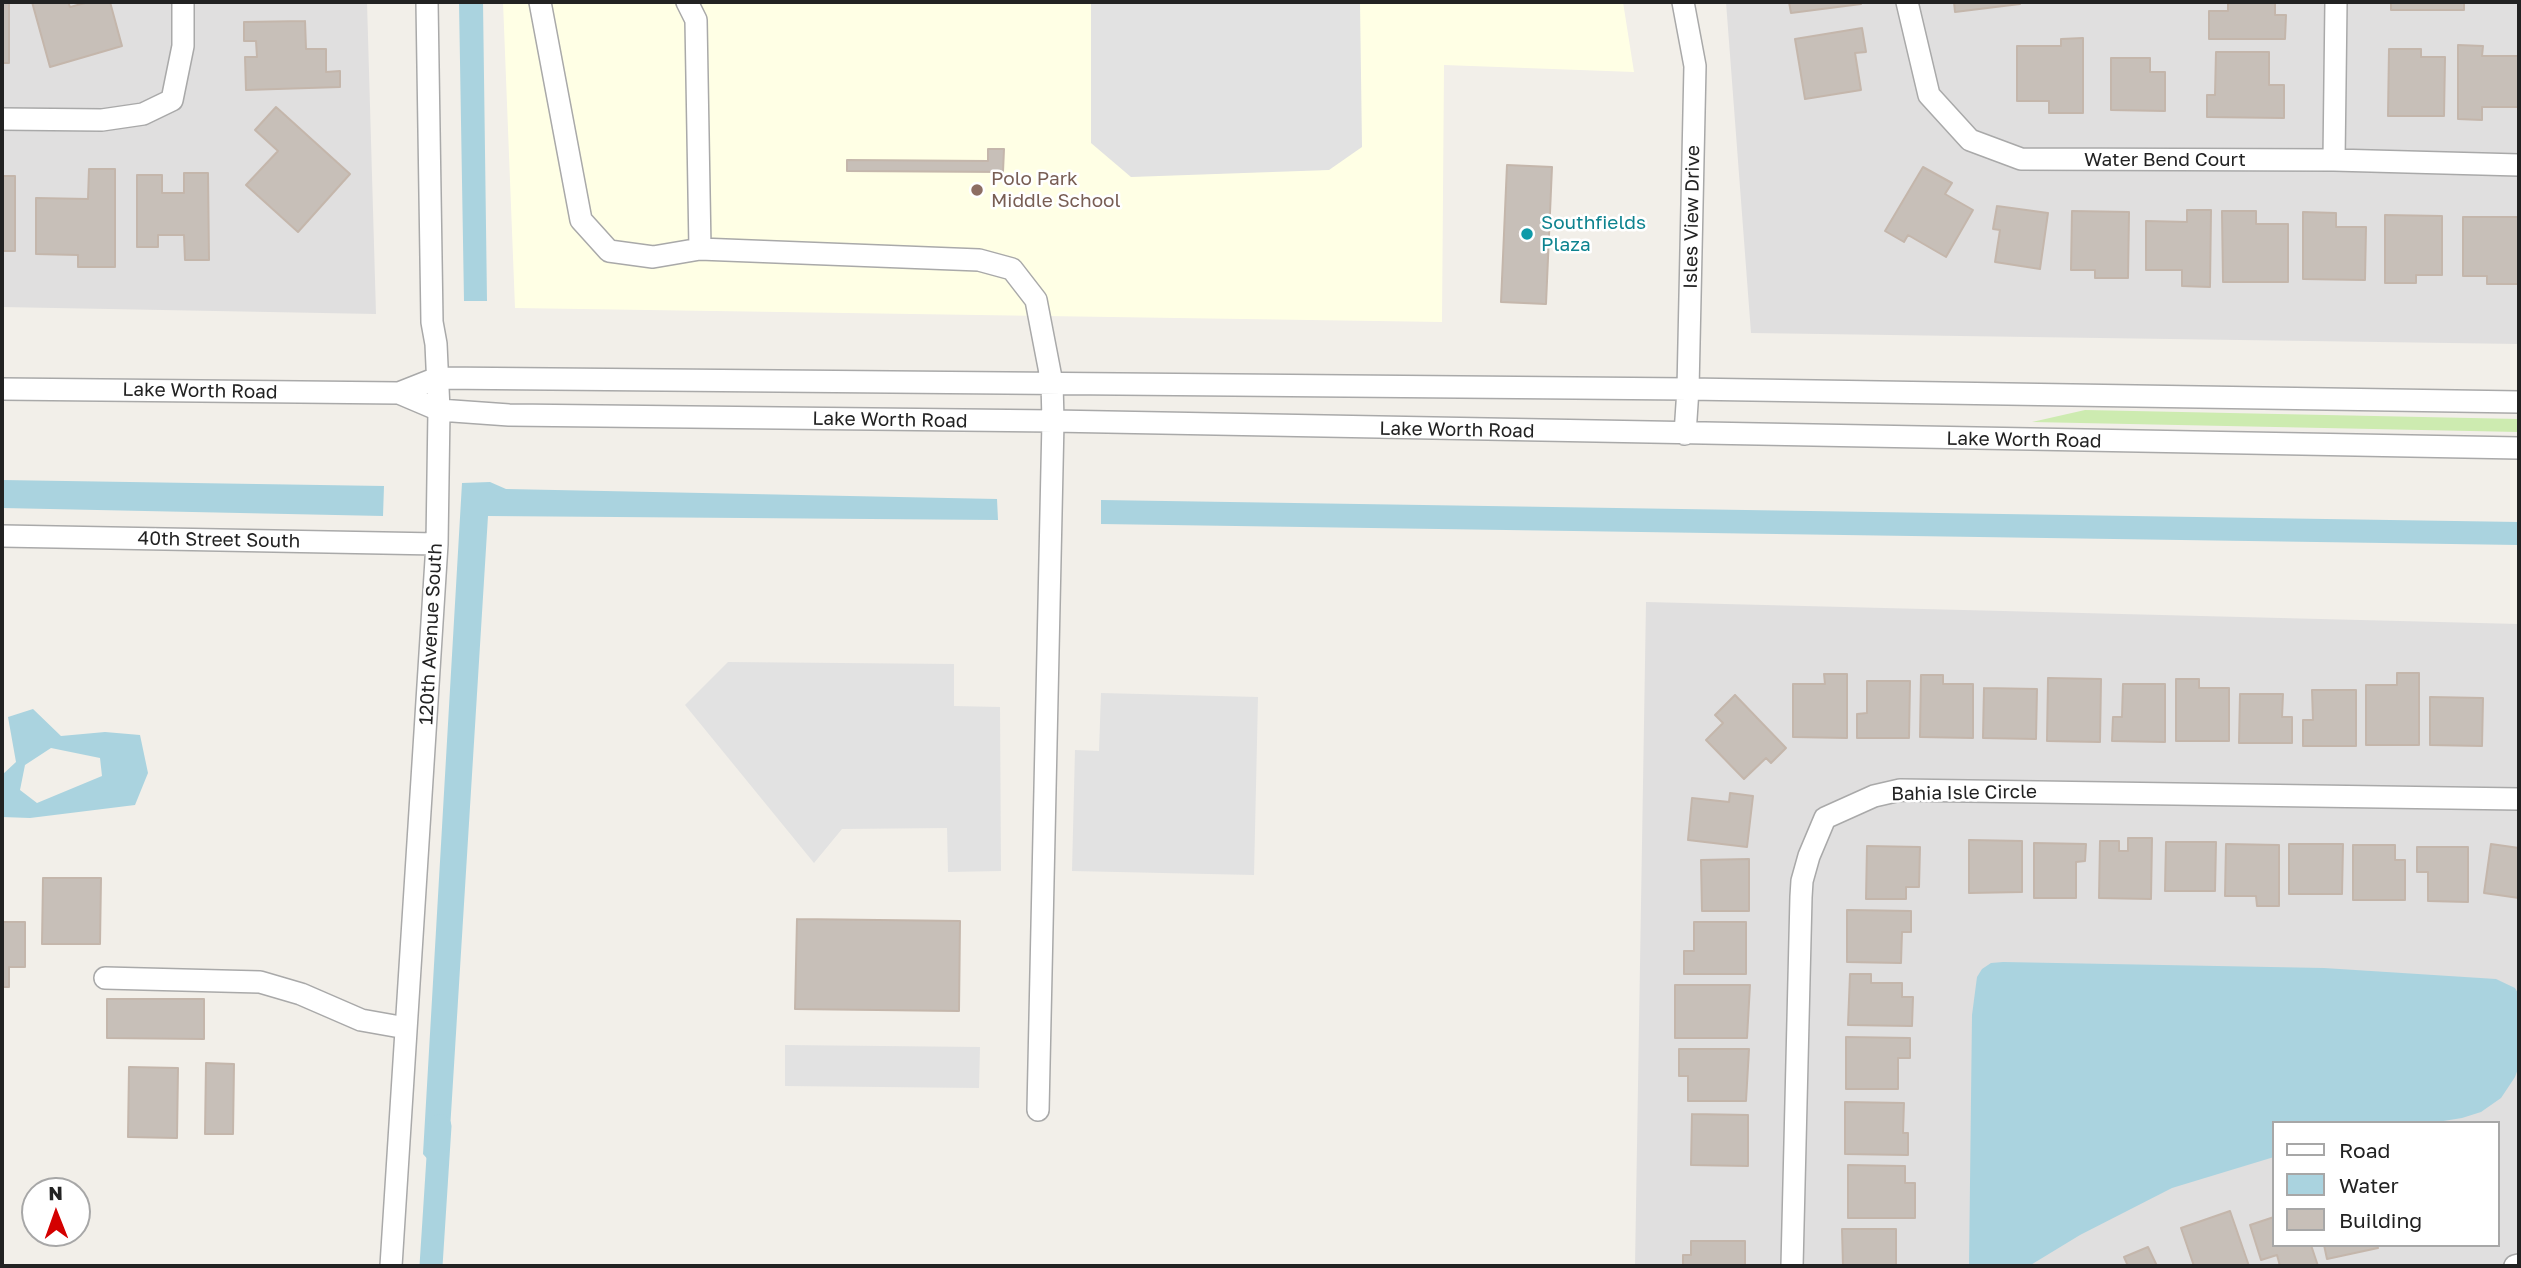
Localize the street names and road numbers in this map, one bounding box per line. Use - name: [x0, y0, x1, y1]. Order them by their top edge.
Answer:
- street label: Isles View Drive: [1679, 145, 1705, 289]
- street label: Water Bend Court: [2084, 149, 2246, 171]
- street label: Lake Worth Road: [122, 378, 278, 404]
- street label: Lake Worth Road: [812, 407, 968, 433]
- street label: Lake Worth Road: [1379, 417, 1535, 443]
- street label: Lake Worth Road: [1946, 427, 2102, 453]
- street label: 40th Street South: [137, 527, 301, 553]
- street label: 120th Avenue South: [415, 542, 447, 726]
- street label: Bahia Isle Circle: [1891, 780, 2037, 806]

